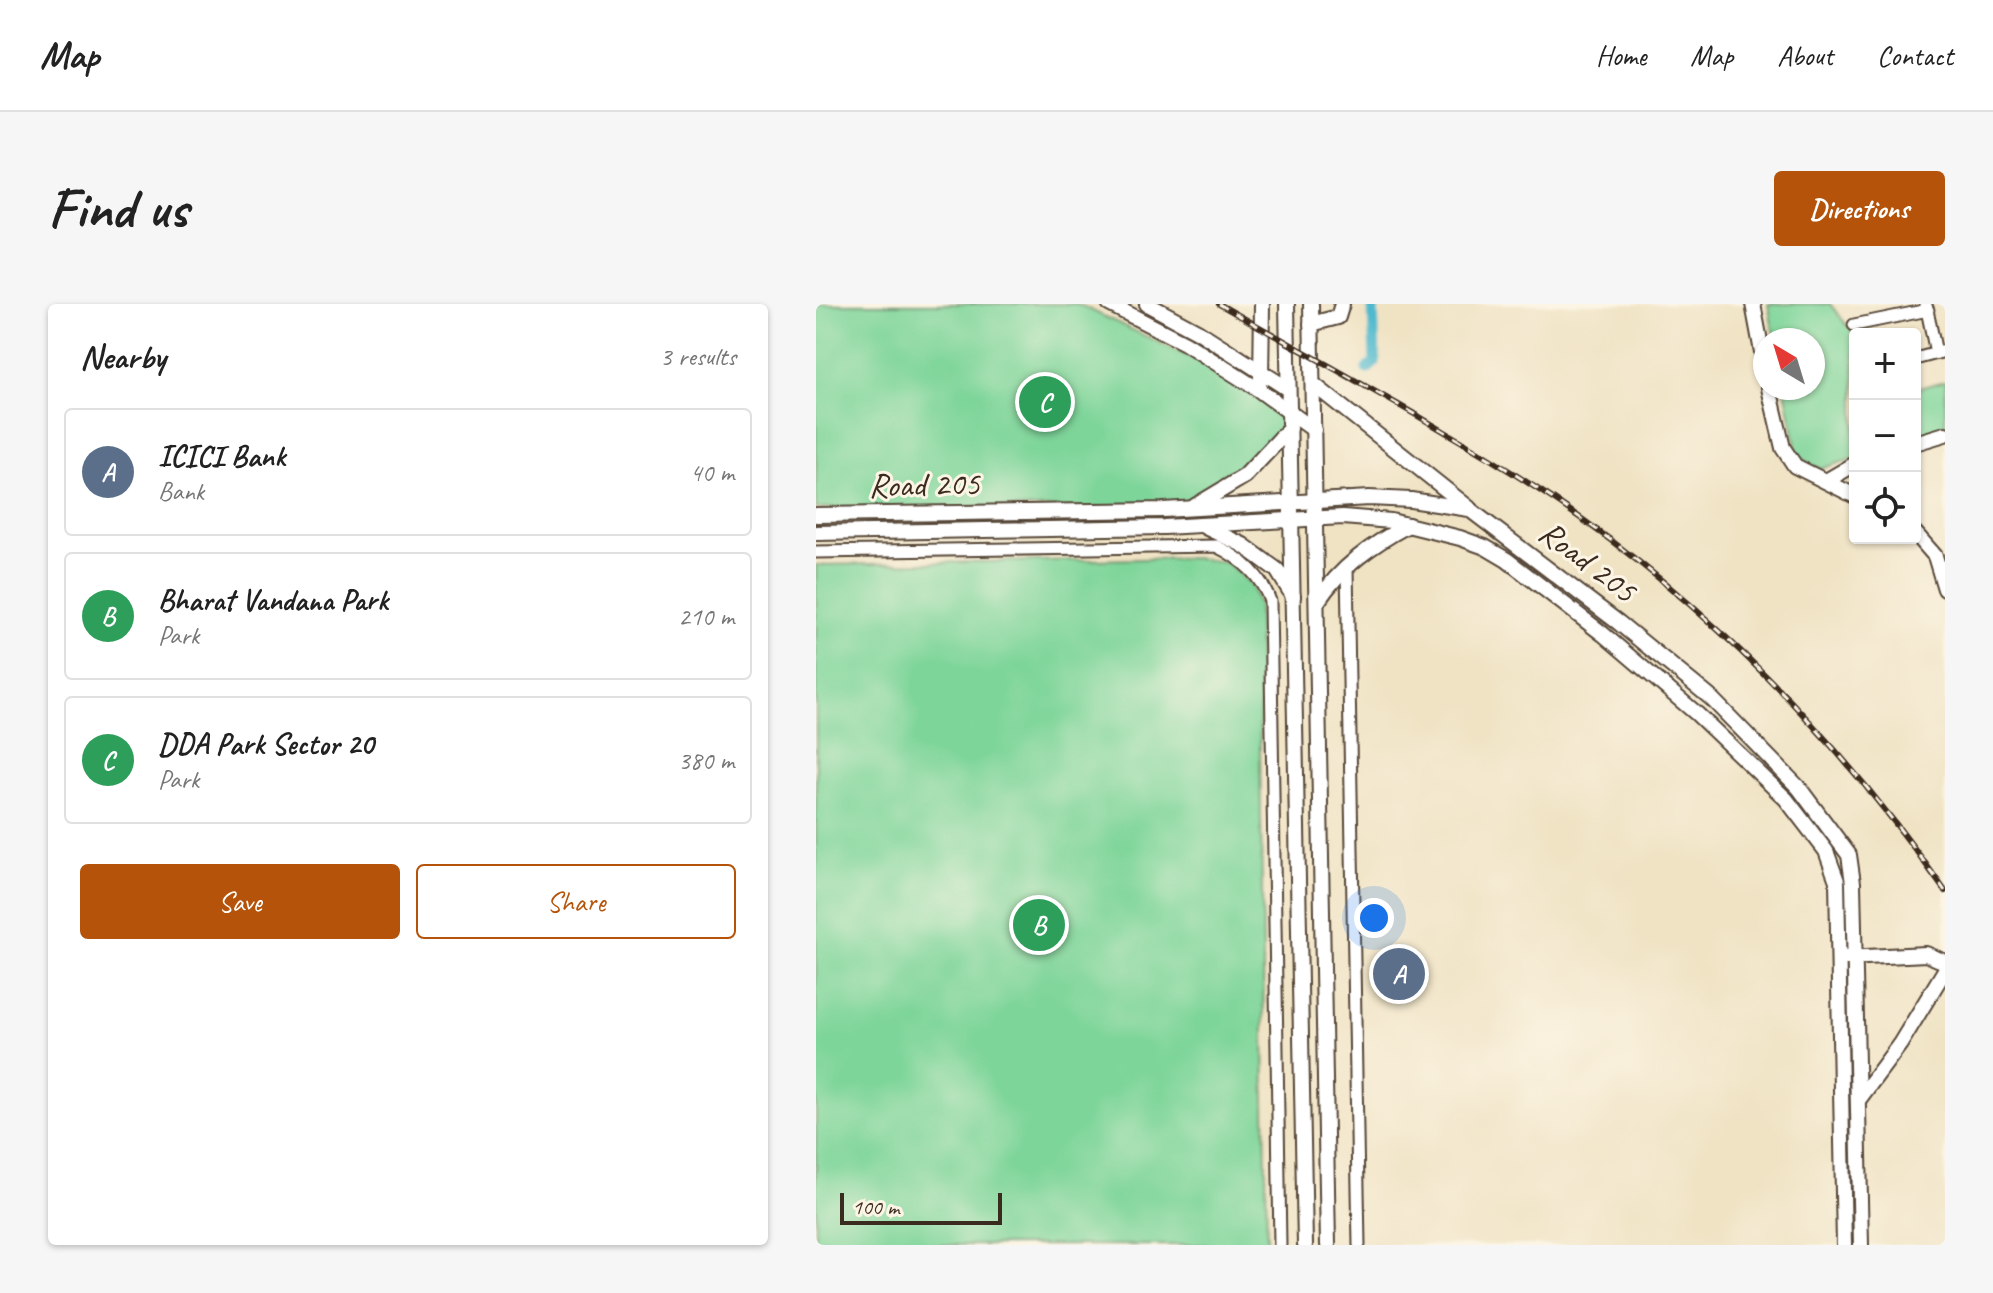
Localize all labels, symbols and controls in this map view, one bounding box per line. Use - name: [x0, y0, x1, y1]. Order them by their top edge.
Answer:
- text: Map: [40, 32, 99, 79]
- text: Home: [1596, 38, 1646, 73]
- text: Map: [1690, 38, 1733, 73]
- text: About: [1777, 38, 1833, 73]
- text: Contact: [1877, 38, 1953, 73]
- button: Directions: [1774, 171, 1945, 246]
- text: Find us: [48, 173, 188, 244]
- north arrow: [1753, 328, 1825, 400]
- map controls: [1849, 328, 1921, 544]
- button: +: [1849, 328, 1921, 400]
- text: Nearby: [80, 335, 166, 378]
- text: 3 results: [660, 340, 736, 373]
- pin: C: [1019, 372, 1071, 432]
- button: −: [1849, 400, 1921, 472]
- text: ICICI Bank: [158, 437, 285, 475]
- text: A: [101, 456, 115, 489]
- text: 40 m: [690, 456, 734, 489]
- street label: Road 205: [868, 462, 982, 506]
- button: locate: [1849, 472, 1921, 544]
- text: Bank: [158, 475, 204, 508]
- street label: Road 205: [1531, 510, 1647, 613]
- text: Bharat Vandana Park: [158, 581, 388, 619]
- text: B: [101, 600, 115, 633]
- text: 210 m: [678, 600, 734, 633]
- text: Park: [158, 619, 199, 652]
- text: DDA Park Sector 20: [158, 725, 374, 763]
- text: C: [102, 744, 114, 777]
- text: 380 m: [678, 744, 734, 777]
- text: Park: [158, 763, 199, 796]
- button: Save: [80, 864, 400, 939]
- button: Share: [416, 864, 736, 939]
- pin: B: [1013, 895, 1065, 955]
- your location: [1354, 898, 1394, 938]
- pin: A: [1373, 944, 1425, 1004]
- scale bar: [840, 1189, 1002, 1225]
- text: 100 m: [852, 1193, 899, 1221]

